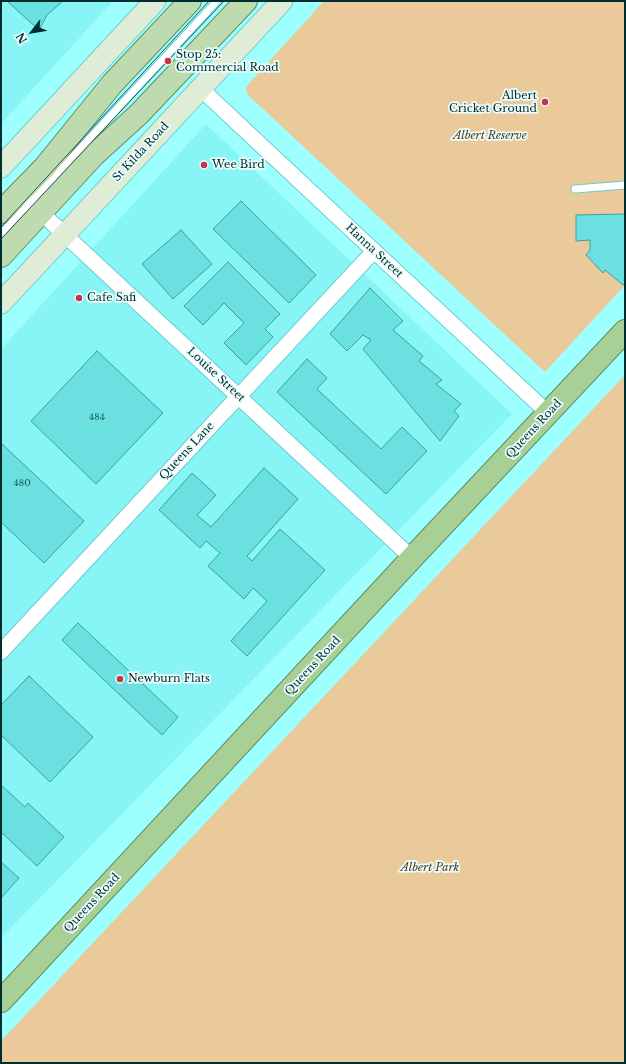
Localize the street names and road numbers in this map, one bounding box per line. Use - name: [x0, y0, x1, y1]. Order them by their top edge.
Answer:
- street label: St Kilda Road: [110, 120, 172, 184]
- street label: Hanna Street: [343, 221, 405, 281]
- street label: Louise Street: [184, 345, 248, 405]
- street label: Queens Road: [503, 397, 565, 461]
- street label: Queens Lane: [157, 419, 217, 483]
- street label: Queens Road: [282, 634, 344, 698]
- street label: Queens Road: [61, 871, 123, 935]

